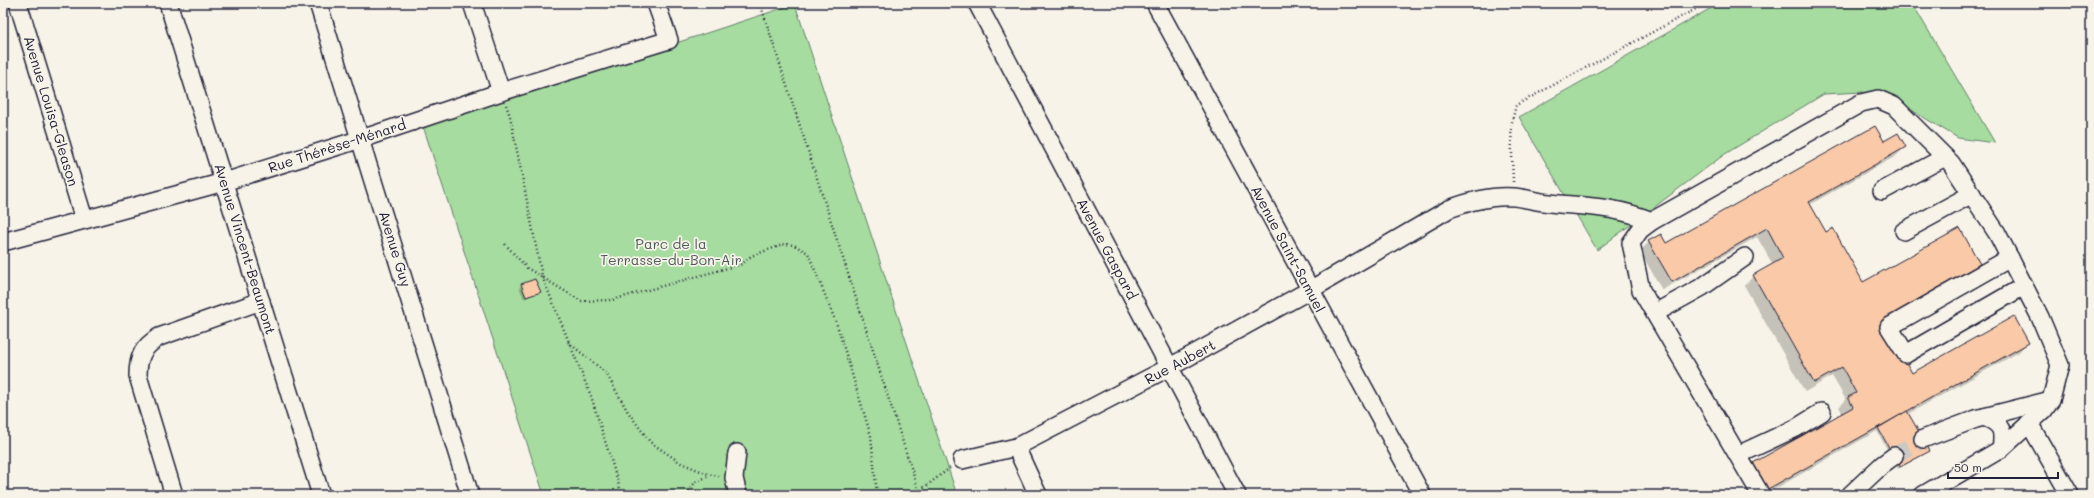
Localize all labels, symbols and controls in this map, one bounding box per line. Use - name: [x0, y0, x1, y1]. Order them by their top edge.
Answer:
- street label: Avenue Louisa-Gleason: [20, 33, 83, 188]
- street label: Rue Thérèse-Ménard: [266, 114, 408, 177]
- street label: Avenue Vincent-Beaumont: [210, 161, 281, 337]
- street label: Avenue Saint-Samuel: [1247, 182, 1330, 316]
- street label: Avenue Gaspard: [1073, 195, 1142, 303]
- street label: Avenue Guy: [375, 209, 416, 289]
- park label: Parc de la Terrasse-du-Bon-Air: [600, 234, 742, 269]
- street label: Rue Aubert: [1141, 335, 1219, 388]
- scale bar: [1948, 454, 2058, 480]
- text: 50 m: [1954, 459, 1982, 475]

